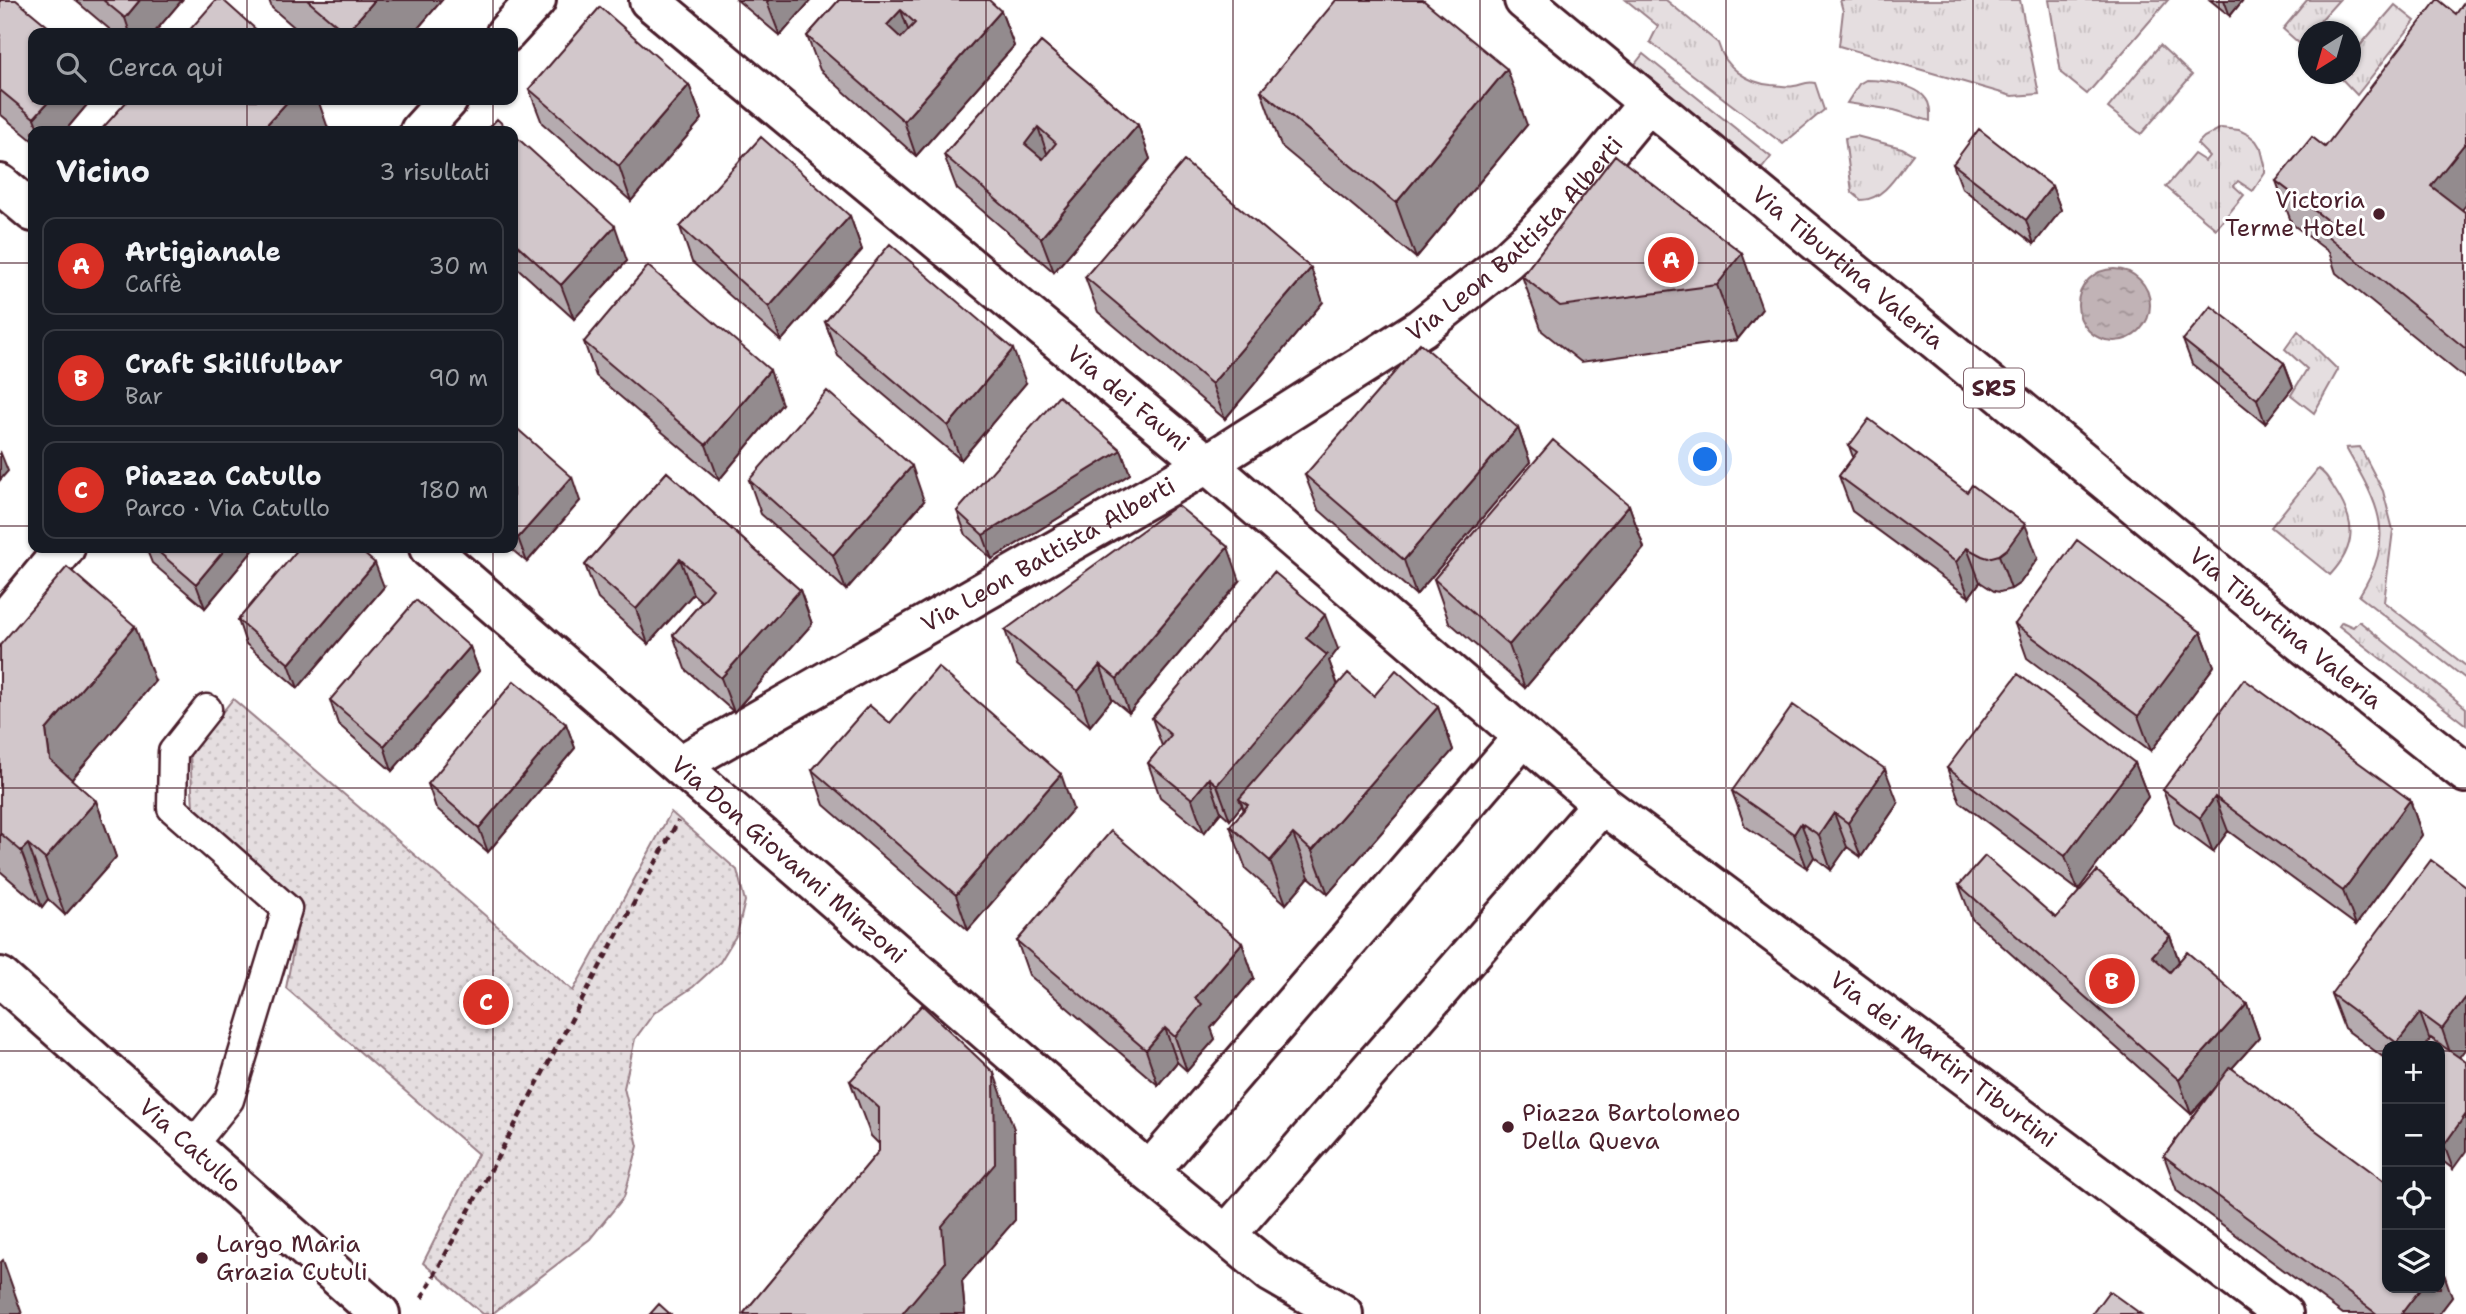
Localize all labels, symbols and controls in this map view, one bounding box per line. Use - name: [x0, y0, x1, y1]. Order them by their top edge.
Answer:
- north arrow: [2298, 21, 2361, 84]
- search box: [28, 28, 518, 105]
- icon: search: [52, 48, 90, 86]
- text: Cerca qui: [108, 49, 224, 84]
- street label: Via Leon Battista Alberti: [1400, 129, 1630, 349]
- text: Vicino: [56, 151, 150, 192]
- text: 3 risultati: [379, 157, 490, 187]
- street label: Via Tiburtina Valeria: [1745, 179, 1951, 356]
- place label: Victoria Terme Hotel: [2225, 184, 2366, 244]
- marker: Victoria Terme Hotel: [2371, 206, 2387, 222]
- text: Artigianale: [125, 234, 281, 269]
- pin: A: [1648, 234, 1694, 286]
- text: A: [72, 251, 90, 281]
- text: 30 m: [429, 251, 488, 281]
- text: Caffè: [125, 269, 182, 299]
- street label: Via dei Fauni: [1060, 338, 1196, 459]
- text: Craft Skillfulbar: [125, 346, 343, 381]
- text: B: [74, 363, 88, 393]
- text: 90 m: [428, 363, 488, 393]
- road number: SR5: [1964, 368, 2024, 408]
- text: Bar: [125, 381, 163, 411]
- your location: [1688, 442, 1722, 476]
- text: Piazza Catullo: [125, 458, 322, 493]
- street label: Via Leon Battista Alberti: [915, 469, 1181, 640]
- text: C: [74, 475, 88, 505]
- text: 180 m: [419, 475, 488, 505]
- text: Parco · Via Catullo: [125, 493, 330, 523]
- street label: Via Tiburtina Valeria: [2182, 540, 2389, 716]
- street label: Via Don Giovanni Minzoni: [664, 749, 913, 971]
- pin: B: [2089, 955, 2135, 1007]
- street label: Via dei Martiri Tiburtini: [1823, 964, 2063, 1155]
- pin: C: [463, 976, 509, 1028]
- map controls: [2382, 1041, 2445, 1293]
- button: +: [2382, 1041, 2445, 1104]
- street label: Via Catullo: [132, 1091, 248, 1200]
- place label: Piazza Bartolomeo Della Queva: [1522, 1097, 1741, 1157]
- button: −: [2382, 1104, 2445, 1167]
- marker: Piazza Bartolomeo Della Queva: [1500, 1119, 1516, 1135]
- button: locate: [2382, 1167, 2445, 1230]
- place label: Largo Maria Grazia Cutuli: [216, 1228, 368, 1288]
- button: layers: [2382, 1230, 2445, 1293]
- marker: Largo Maria Grazia Cutuli: [194, 1250, 210, 1266]

